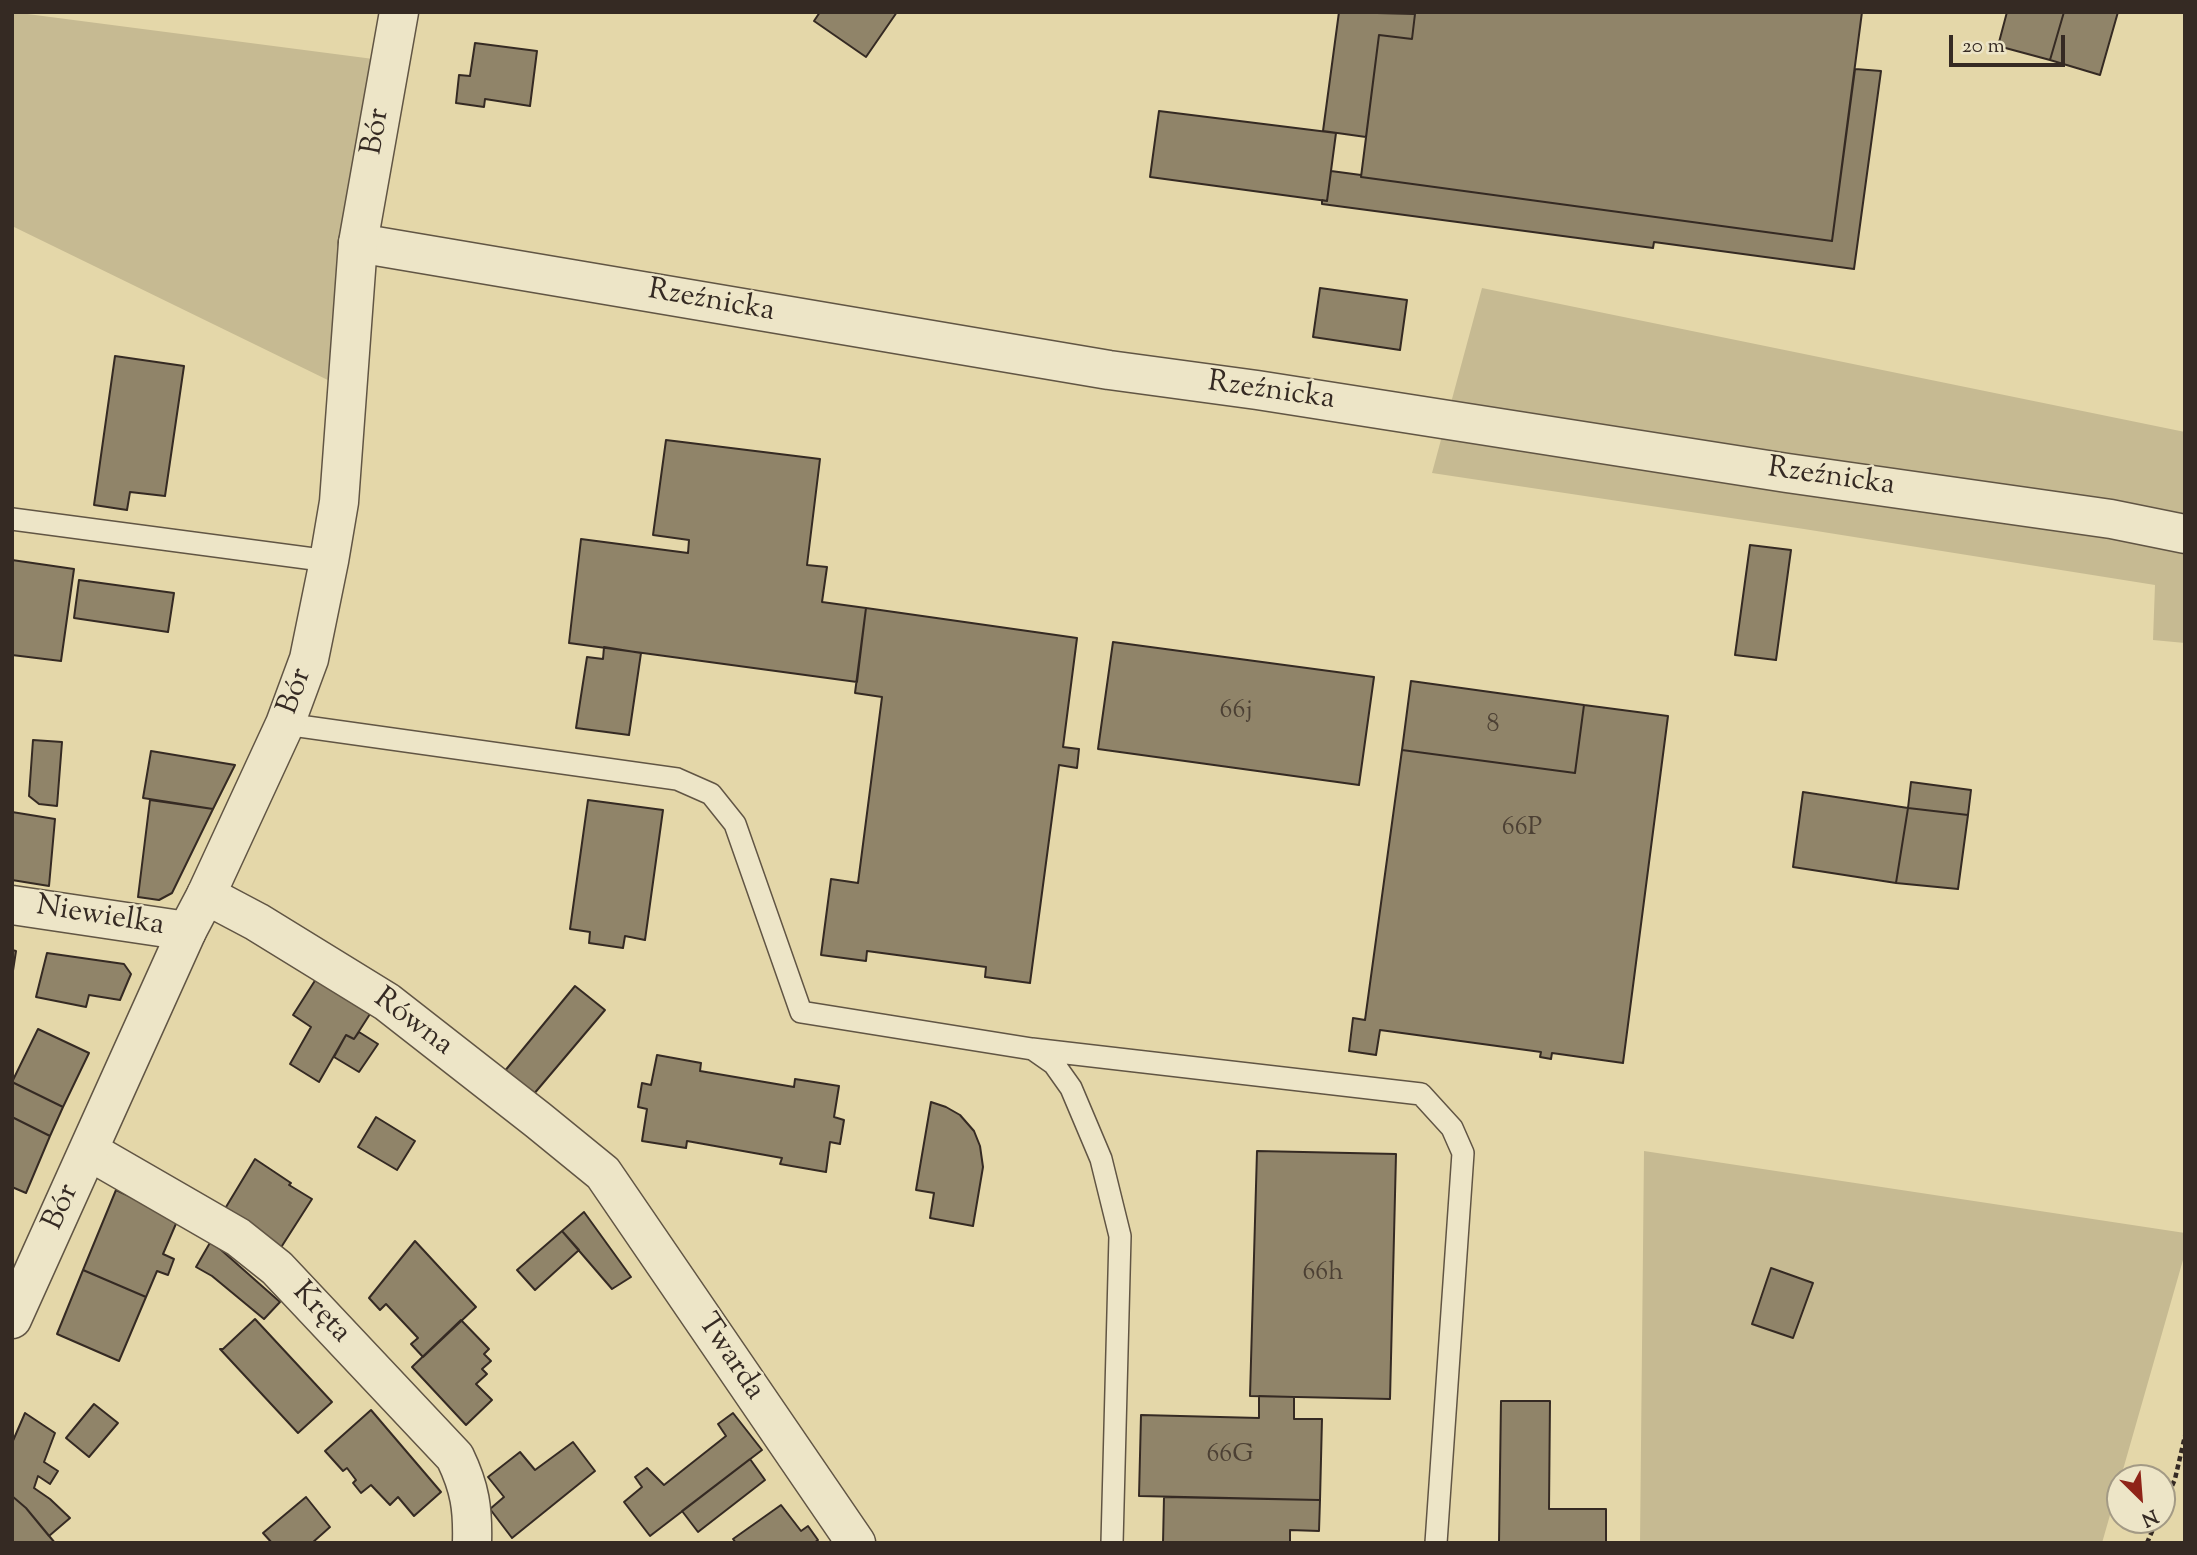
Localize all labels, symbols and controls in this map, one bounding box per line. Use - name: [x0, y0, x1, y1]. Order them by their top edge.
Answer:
- scale bar: [1952, 21, 2068, 65]
- text: 20 m: [1962, 32, 2005, 62]
- street label: Bór: [356, 106, 400, 158]
- street label: Rzeźnicka: [645, 274, 777, 332]
- street label: Rzeźnicka: [1205, 366, 1337, 420]
- street label: Rzeźnicka: [1765, 452, 1897, 506]
- street label: Bór: [272, 664, 322, 720]
- house number: 66j: [1220, 697, 1252, 729]
- house number: 8: [1487, 711, 1499, 743]
- house number: 66P: [1502, 814, 1542, 846]
- street label: Niewielka: [33, 890, 167, 946]
- street label: Równa: [365, 982, 459, 1066]
- street label: Bór: [37, 1179, 89, 1237]
- house number: 66h: [1302, 1259, 1344, 1291]
- street label: Kręta: [283, 1276, 357, 1352]
- street label: Twarda: [687, 1308, 771, 1408]
- house number: 66G: [1206, 1441, 1254, 1473]
- north arrow: [2106, 1464, 2176, 1534]
- text: N: [2137, 1501, 2162, 1532]

